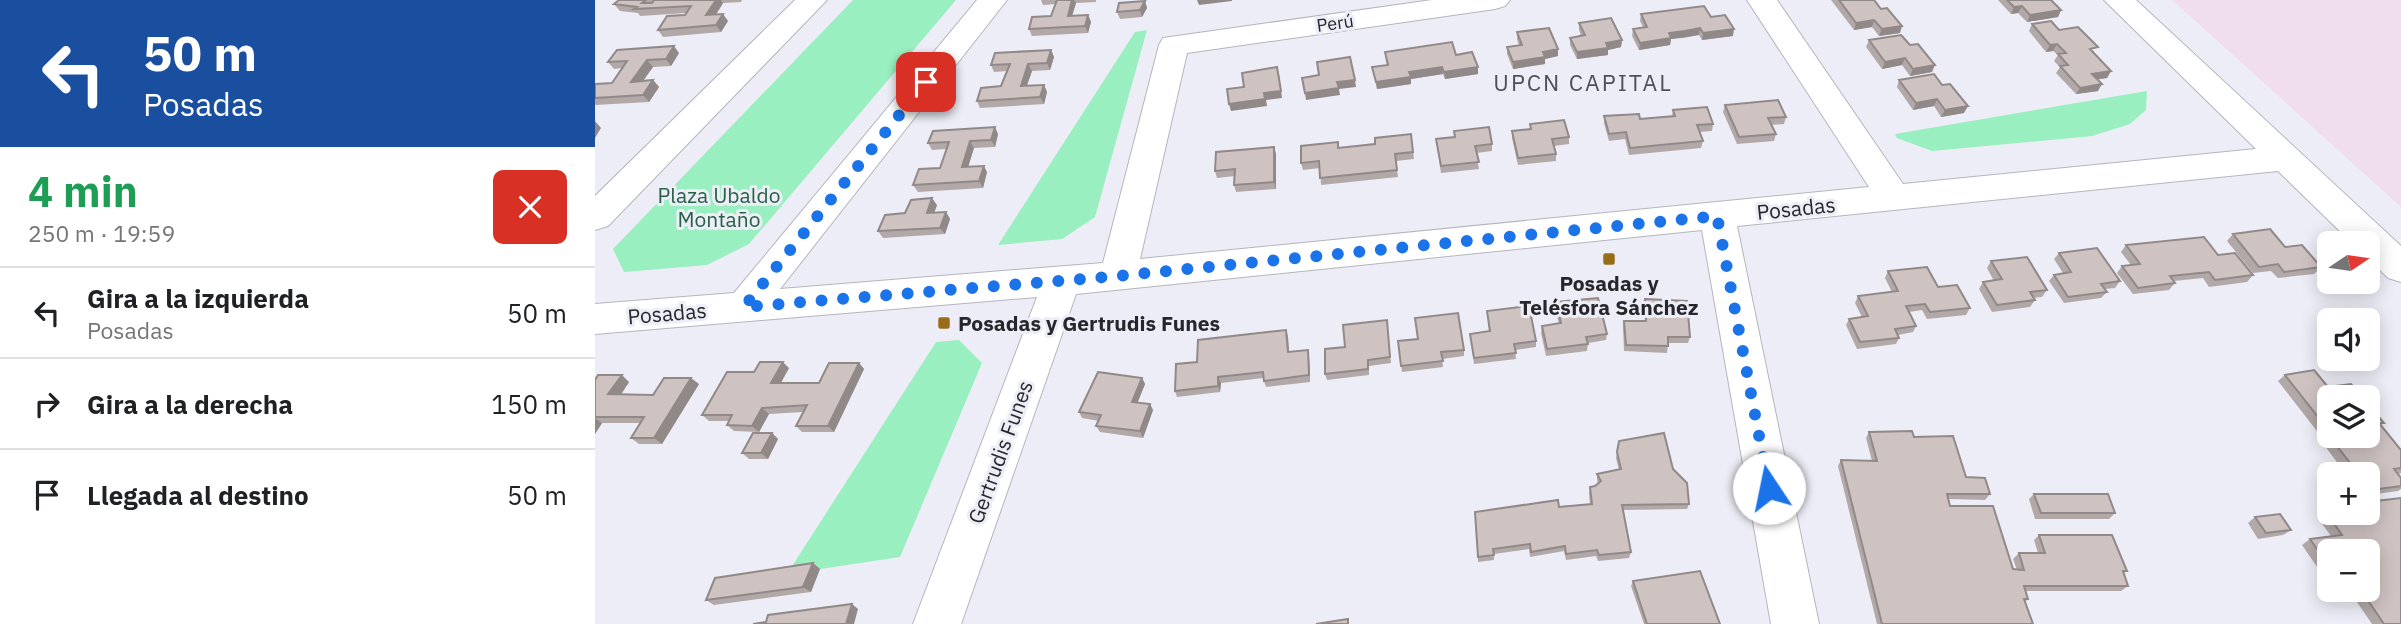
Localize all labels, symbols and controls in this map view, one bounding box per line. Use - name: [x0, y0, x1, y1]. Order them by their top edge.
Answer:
- street label: Perú: [1315, 9, 1355, 37]
- text: 50 m: [143, 21, 257, 84]
- icon: left: [28, 28, 119, 119]
- pin: [896, 52, 956, 112]
- icon: arrive: [907, 63, 945, 101]
- district label: UPCN CAPITAL: [1493, 67, 1673, 97]
- text: Posadas: [143, 83, 264, 125]
- text: 4 min: [28, 164, 138, 219]
- button: close: [493, 170, 567, 244]
- park label: Plaza Ubaldo Montaño: [658, 181, 780, 233]
- street label: Posadas: [1755, 190, 1837, 226]
- text: 250 m · 19:59: [28, 218, 175, 248]
- north arrow: [2317, 231, 2380, 294]
- map controls: [2317, 231, 2380, 602]
- marker: Posadas y Telésfora Sánchez: [1601, 251, 1617, 267]
- place label: Posadas y Telésfora Sánchez: [1519, 269, 1699, 321]
- text: Gira a la izquierda: [87, 281, 309, 315]
- icon: left: [28, 294, 66, 332]
- text: 50 m: [507, 296, 567, 330]
- street label: Posadas: [626, 296, 708, 330]
- button: sound: [2317, 308, 2380, 371]
- place label: Posadas y Gertrudis Funes: [958, 309, 1220, 337]
- text: Posadas: [87, 315, 174, 345]
- marker: Posadas y Gertrudis Funes: [936, 315, 952, 331]
- street label: Gertrudis Funes: [961, 377, 1039, 527]
- icon: right: [28, 385, 66, 423]
- button: layers: [2317, 385, 2380, 448]
- text: Gira a la derecha: [87, 387, 293, 421]
- text: 150 m: [491, 387, 567, 421]
- position arrow: [1732, 451, 1806, 525]
- button: +: [2317, 462, 2380, 525]
- icon: arrive: [28, 476, 66, 514]
- text: Llegada al destino: [87, 478, 309, 512]
- text: 50 m: [507, 478, 567, 512]
- button: −: [2317, 539, 2380, 602]

